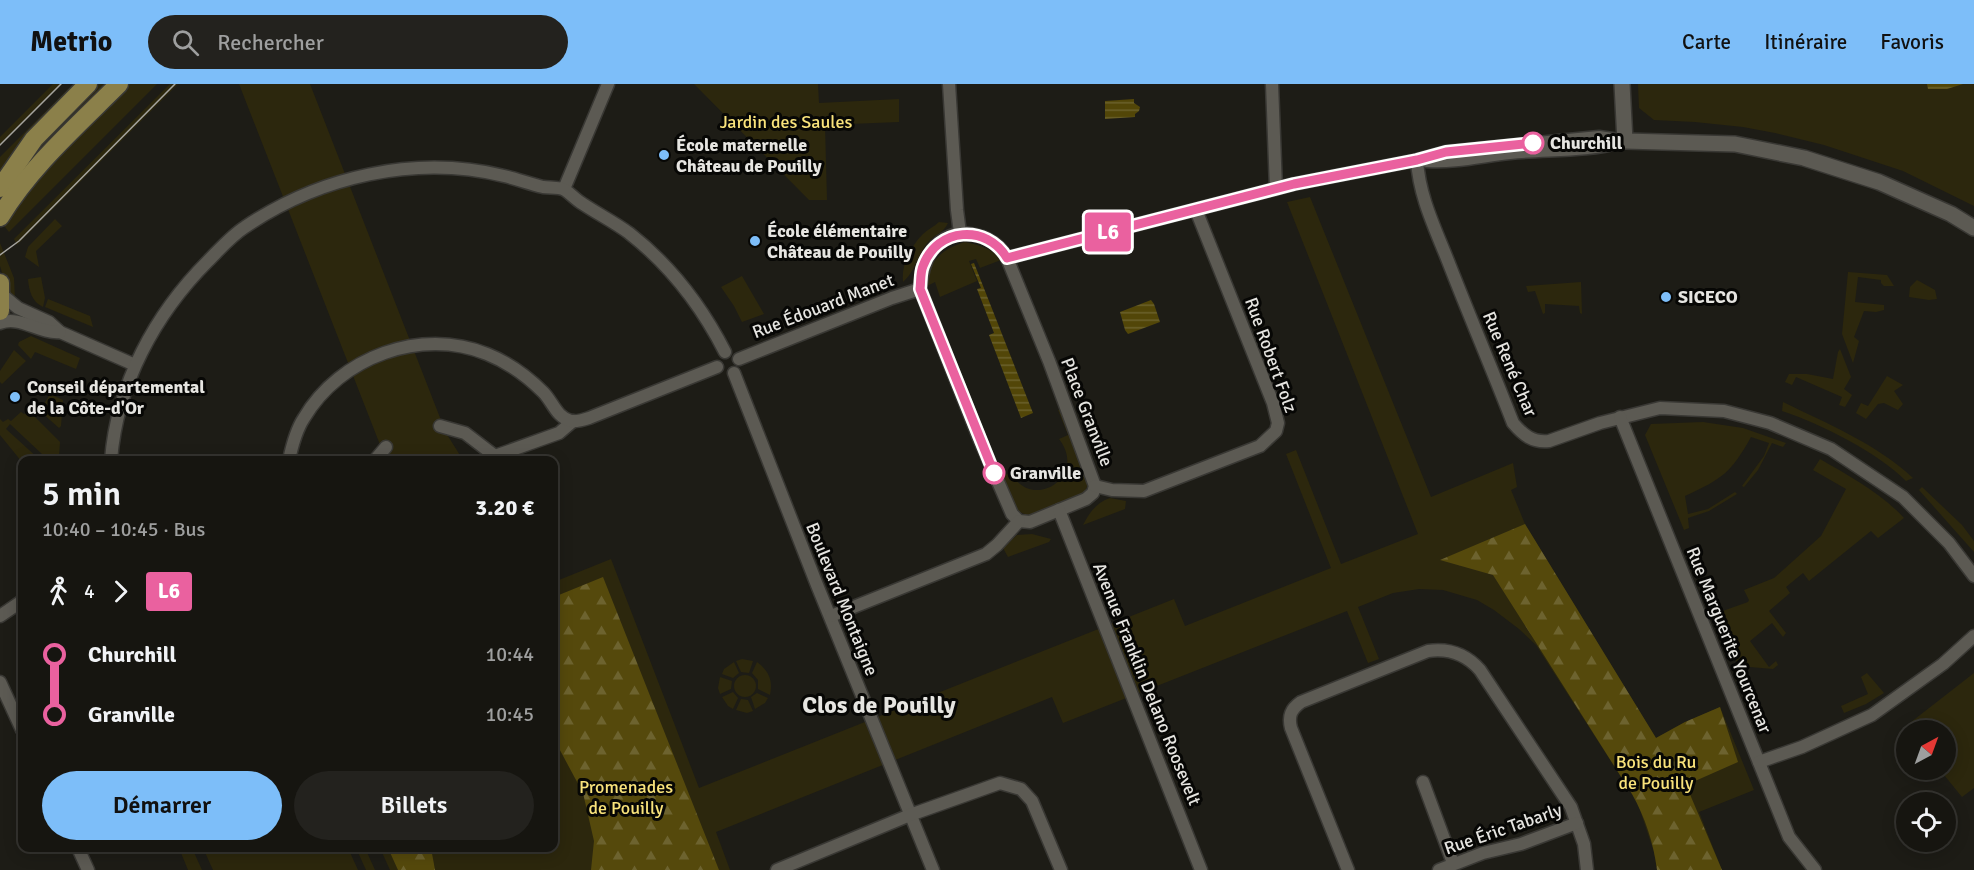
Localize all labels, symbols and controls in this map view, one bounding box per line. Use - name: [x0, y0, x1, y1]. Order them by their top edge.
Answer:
- search box: [148, 15, 568, 69]
- text: Metrio: [30, 25, 112, 59]
- icon: search: [169, 26, 202, 59]
- text: Rechercher: [217, 29, 324, 56]
- text: Carte: [1682, 29, 1731, 55]
- text: Itinéraire: [1764, 29, 1847, 55]
- text: Favoris: [1880, 29, 1944, 55]
- park label: Jardin des Saules: [720, 111, 852, 133]
- marker: Churchill: [1522, 132, 1544, 154]
- place label: Churchill: [1550, 132, 1623, 154]
- place label: École maternelle Château de Pouilly: [676, 134, 822, 177]
- marker: École maternelle Château de Pouilly: [657, 148, 671, 162]
- line badge: L6: [1081, 212, 1135, 252]
- text: L6: [1097, 219, 1119, 245]
- place label: École élémentaire Château de Pouilly: [767, 220, 913, 263]
- marker: École élémentaire Château de Pouilly: [748, 234, 762, 248]
- street label: Rue Édouard Manet: [749, 269, 897, 343]
- place label: SICECO: [1678, 286, 1738, 308]
- marker: SICECO: [1659, 290, 1673, 304]
- street label: Rue Robert Folz: [1240, 294, 1302, 416]
- street label: Rue René Char: [1478, 308, 1542, 420]
- street label: Place Granville: [1056, 354, 1118, 470]
- place label: Conseil départemental de la Côte-d'Or: [27, 376, 205, 419]
- marker: Conseil départemental de la Côte-d'Or: [8, 390, 22, 404]
- marker: Granville: [983, 462, 1005, 484]
- place label: Granville: [1010, 462, 1081, 484]
- text: 5 min: [42, 474, 121, 515]
- text: 3.20 €: [475, 494, 534, 521]
- text: 10:40 – 10:45 · Bus: [42, 517, 205, 542]
- street label: Boulevard Montaigne: [801, 519, 883, 679]
- street label: Rue Marguerite Yourcenar: [1682, 544, 1777, 737]
- street label: Avenue Franklin Delano Roosevelt: [1088, 559, 1206, 809]
- icon: walk: [42, 575, 75, 608]
- icon: forward: [104, 575, 137, 608]
- text: L6: [158, 578, 180, 604]
- text: 4: [84, 579, 95, 604]
- text: Churchill: [88, 641, 176, 668]
- text: 10:44: [485, 642, 534, 667]
- district label: Clos de Pouilly: [802, 690, 956, 720]
- text: Granville: [88, 701, 175, 728]
- text: 10:45: [485, 702, 534, 727]
- north arrow: [1896, 720, 1956, 780]
- map controls: [1896, 720, 1956, 852]
- park label: Bois du Ru de Pouilly: [1616, 751, 1696, 794]
- button: Démarrer: [42, 771, 282, 840]
- button: Billets: [294, 771, 534, 840]
- park label: Promenades de Pouilly: [579, 776, 673, 819]
- button: locate: [1896, 792, 1956, 852]
- street label: Rue Éric Tabarly: [1441, 798, 1565, 859]

